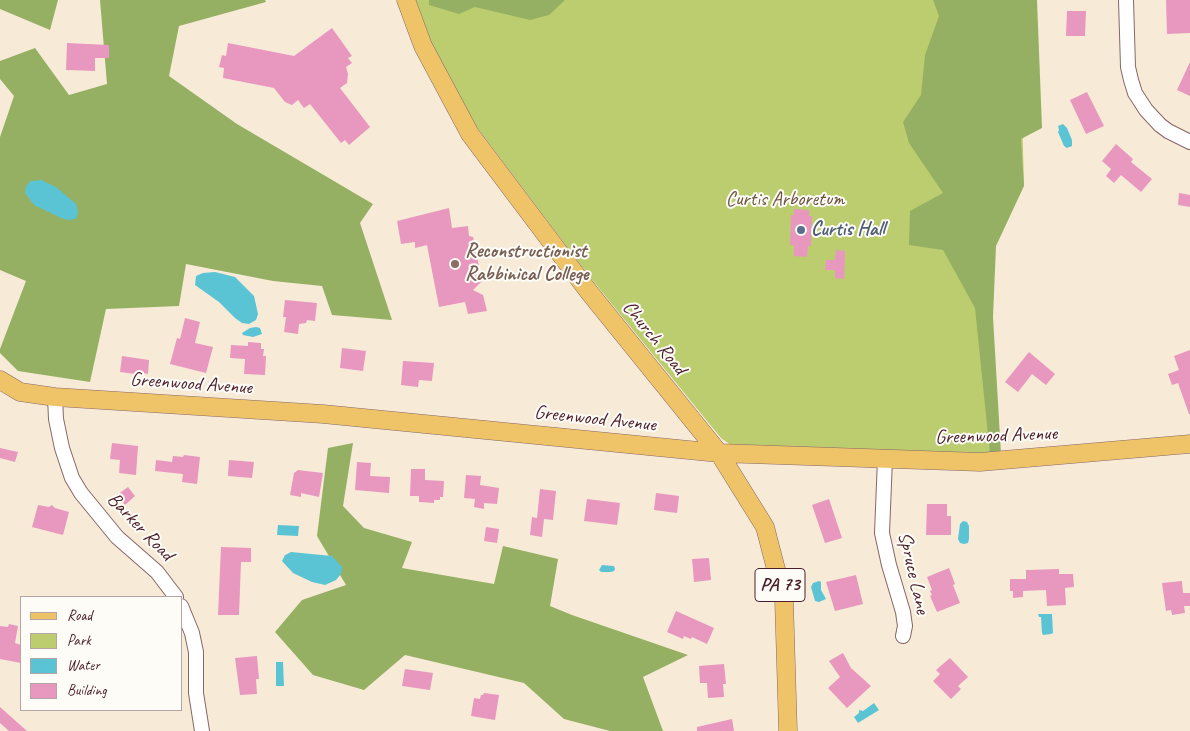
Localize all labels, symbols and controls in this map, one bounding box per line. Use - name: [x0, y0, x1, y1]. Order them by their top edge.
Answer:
- park label: Curtis Arboretum: [726, 188, 844, 212]
- place label: Curtis Hall: [811, 218, 885, 242]
- marker: Curtis Hall: [795, 224, 807, 236]
- place label: Reconstructionist Rabbinical College: [465, 240, 589, 287]
- marker: Reconstructionist Rabbinical College: [449, 258, 461, 270]
- street label: Church Road: [617, 296, 691, 380]
- street label: Greenwood Avenue: [129, 368, 253, 400]
- street label: Greenwood Avenue: [533, 401, 657, 437]
- street label: Greenwood Avenue: [935, 422, 1057, 450]
- street label: Barker Road: [102, 488, 178, 566]
- street label: Spruce Lane: [892, 530, 934, 616]
- road number: PA 73: [755, 568, 805, 602]
- legend: [20, 596, 182, 711]
- text: Road: [67, 606, 92, 625]
- text: Park: [67, 631, 91, 650]
- text: Water: [67, 656, 100, 675]
- text: Building: [67, 681, 106, 700]

